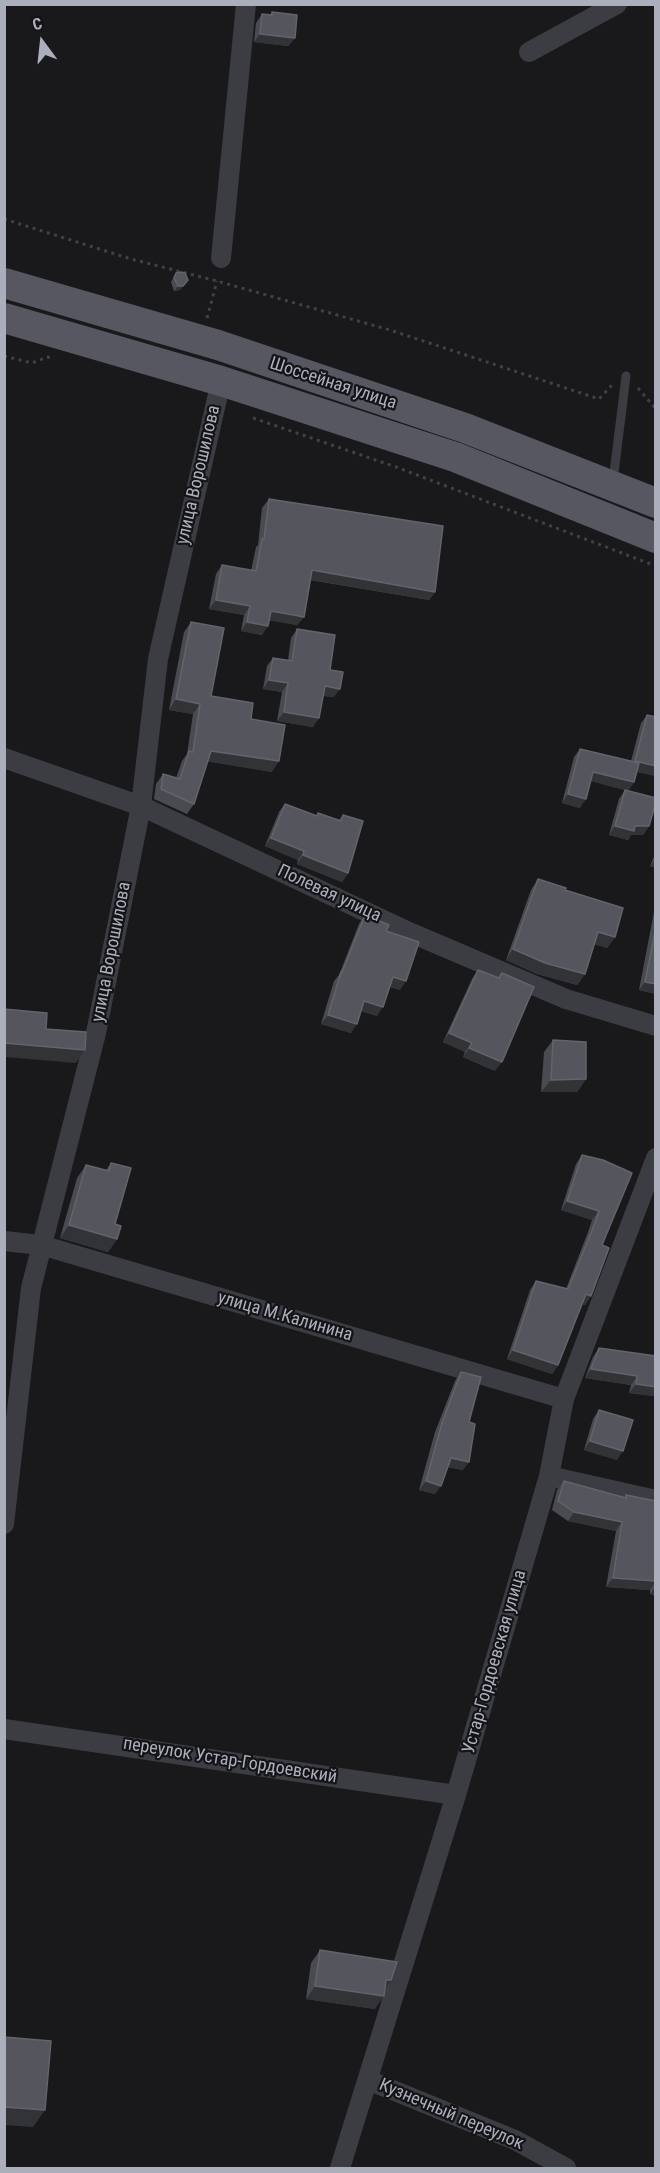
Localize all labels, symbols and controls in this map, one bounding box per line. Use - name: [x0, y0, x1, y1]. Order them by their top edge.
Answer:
- north arrow: [12, 12, 72, 72]
- text: С: [30, 14, 44, 34]
- street label: Шоссейная улица: [267, 353, 399, 415]
- street label: улица Ворошилова: [172, 403, 226, 547]
- street label: Полевая улица: [274, 861, 384, 927]
- street label: улица Ворошилова: [88, 880, 136, 1024]
- street label: улица М.Калинина: [215, 1287, 355, 1347]
- street label: Устар-Гордоевская улица: [458, 1568, 532, 1756]
- street label: переулок Устар-Гордоевский: [121, 1733, 339, 1789]
- street label: Кузнечный переулок: [375, 2075, 527, 2155]

